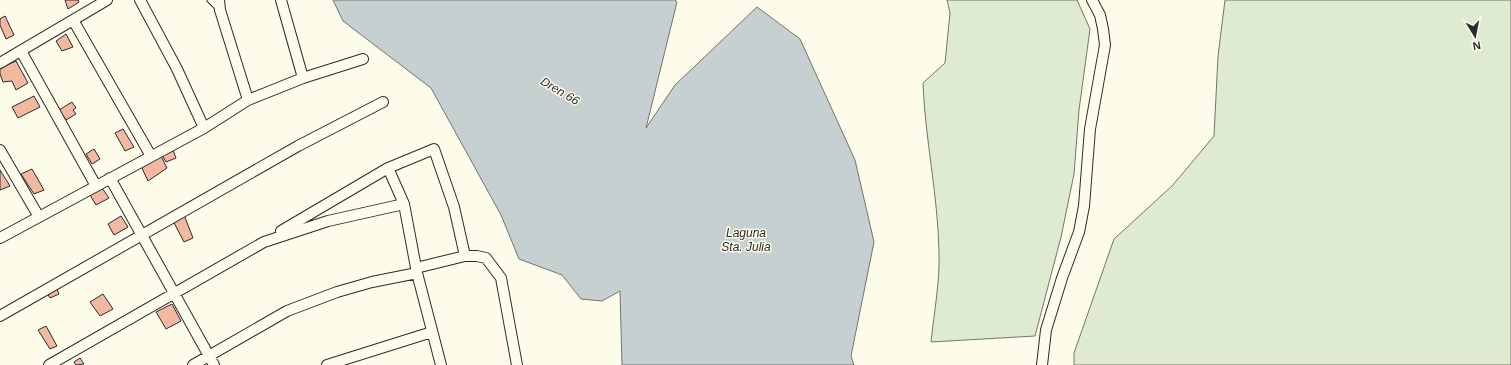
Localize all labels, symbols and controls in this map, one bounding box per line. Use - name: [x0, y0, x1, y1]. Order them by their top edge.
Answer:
- north arrow: [1455, 16, 1495, 56]
- text: N: [1472, 39, 1482, 52]
- water label: Dren 66: [538, 74, 582, 108]
- water label: Laguna Sta. Julia: [721, 226, 771, 254]

